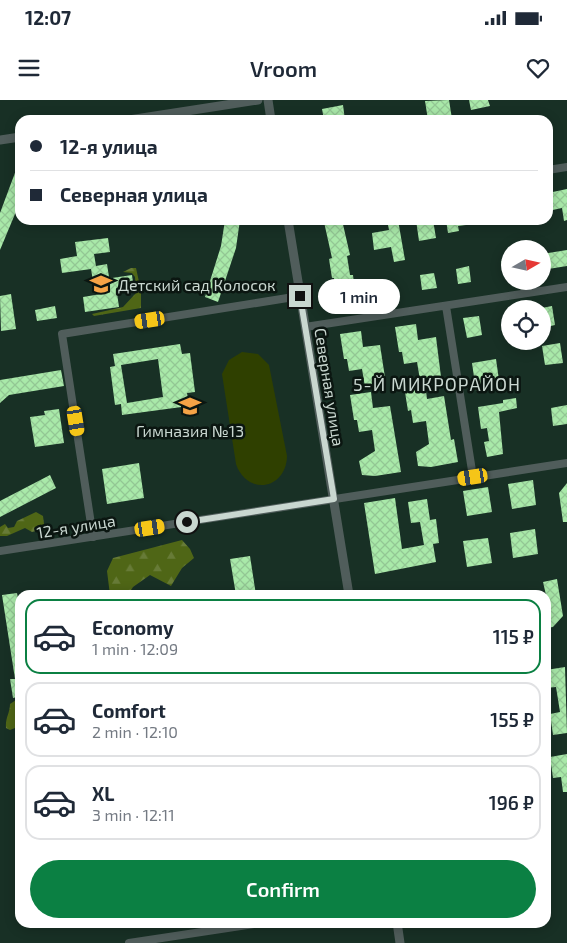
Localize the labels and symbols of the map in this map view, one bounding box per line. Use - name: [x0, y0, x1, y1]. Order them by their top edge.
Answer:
- north arrow: [501, 240, 551, 290]
- school or university icon: Детский сад Колосок: [88, 271, 114, 297]
- place label: Детский сад Колосок: [118, 275, 276, 294]
- callout: 1 min: [318, 278, 400, 314]
- route end: [289, 285, 311, 307]
- car: [134, 310, 165, 330]
- street label: Северная улица: [310, 326, 349, 448]
- district label: 5-Й МИКРОРАЙОН: [353, 373, 521, 395]
- school or university icon: Гимназия №13: [177, 393, 203, 419]
- car: [66, 405, 85, 437]
- place label: Гимназия №13: [136, 421, 244, 440]
- car: [457, 467, 488, 487]
- street label: 12-я улица: [35, 510, 117, 543]
- route start: [176, 511, 198, 533]
- car: [134, 518, 165, 538]

